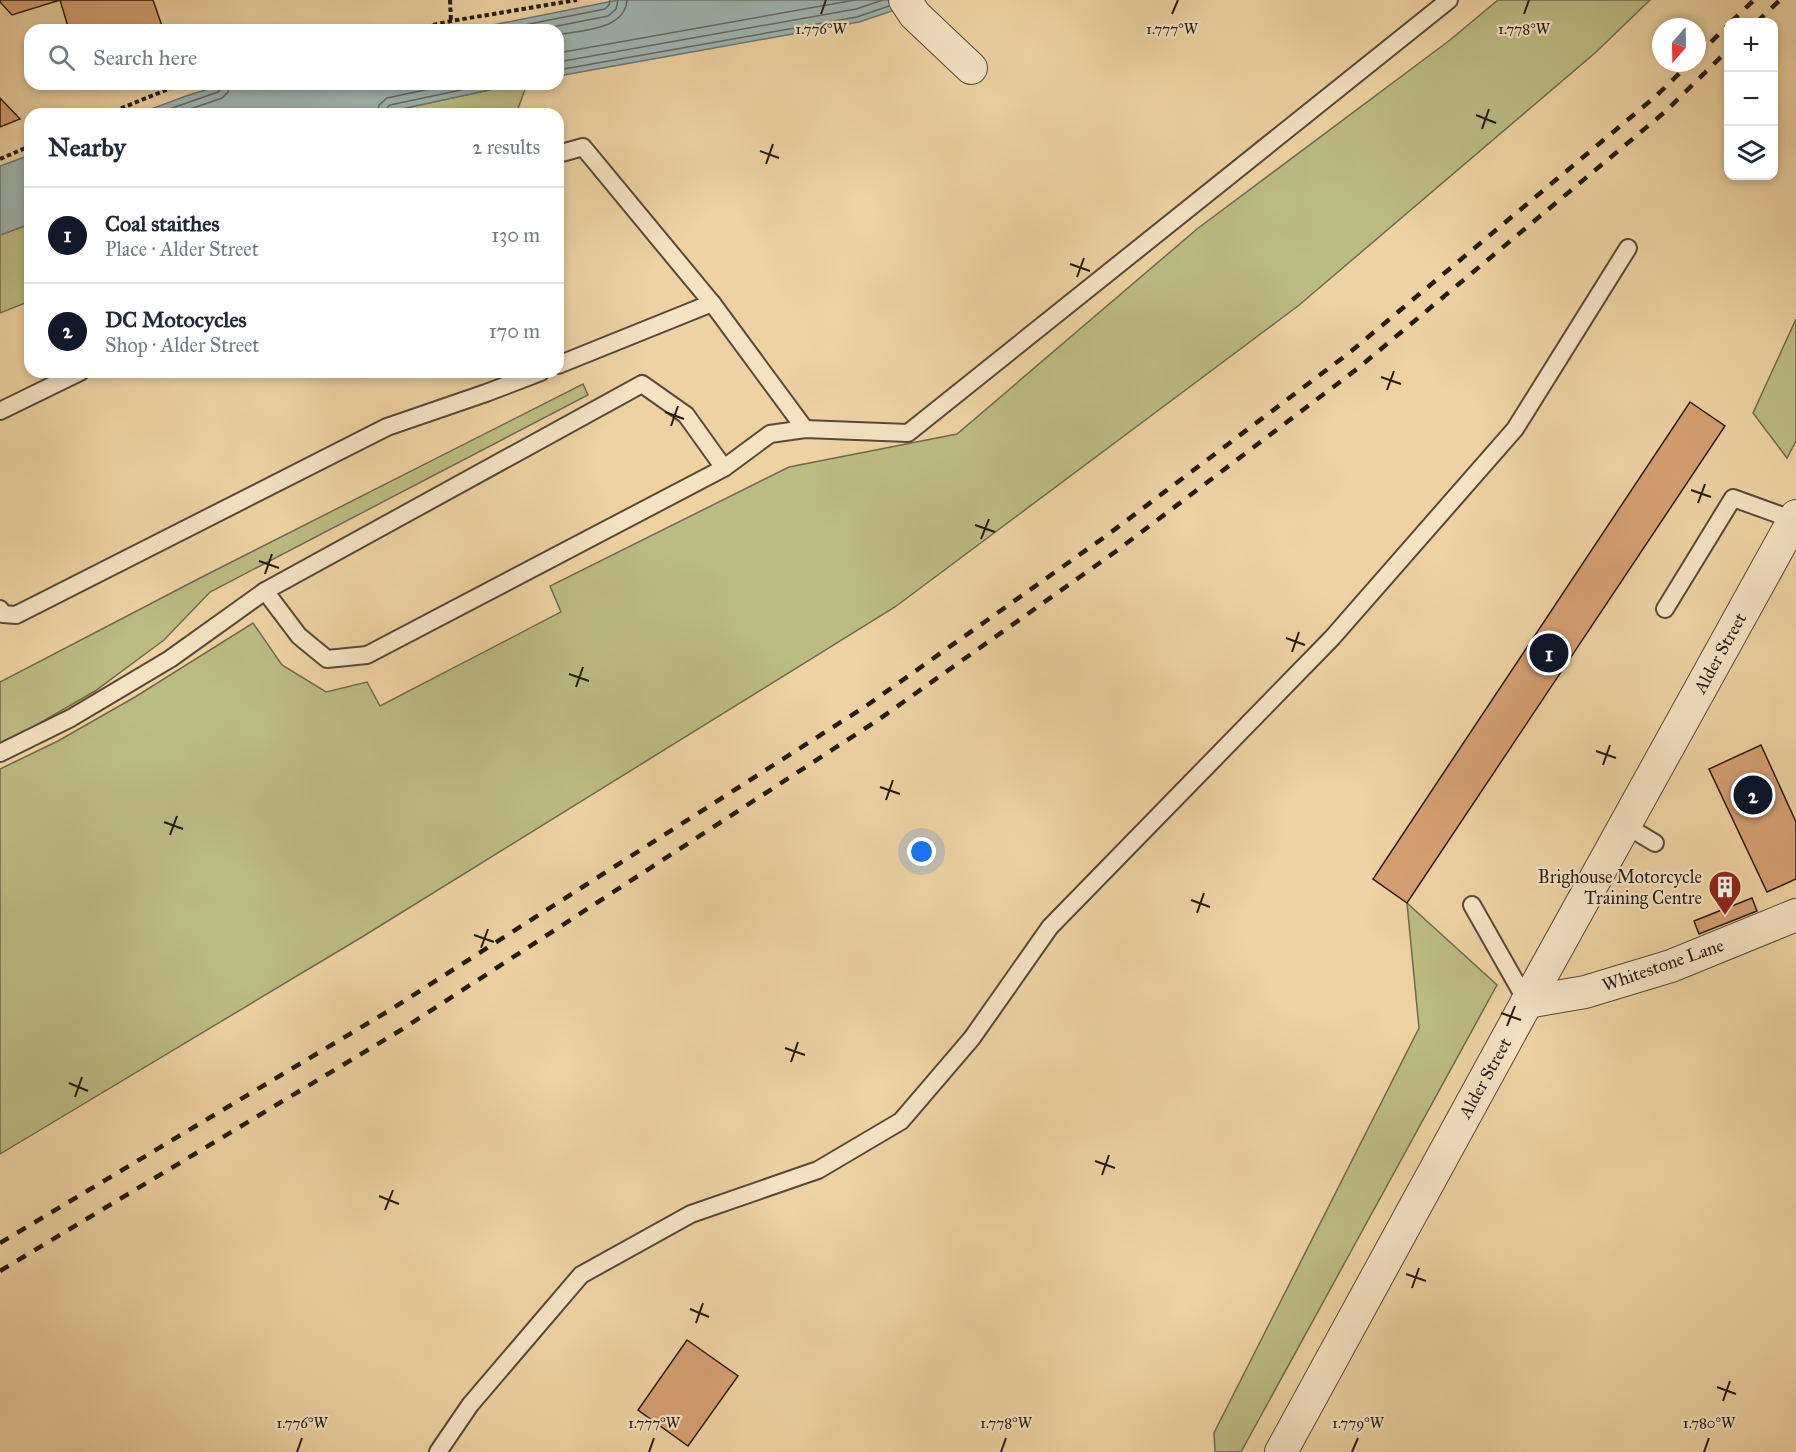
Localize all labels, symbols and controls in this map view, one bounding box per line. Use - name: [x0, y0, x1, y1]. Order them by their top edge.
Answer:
- north arrow: [1652, 18, 1706, 72]
- map controls: [1724, 18, 1778, 180]
- button: +: [1724, 18, 1778, 72]
- text: 1.776°W: [795, 20, 847, 38]
- text: 1.777°W: [1146, 20, 1199, 38]
- text: 1.778°W: [1498, 20, 1551, 38]
- search box: [24, 24, 564, 90]
- icon: search: [45, 41, 78, 74]
- text: Search here: [93, 44, 197, 71]
- button: −: [1724, 72, 1778, 126]
- button: layers: [1724, 126, 1778, 180]
- text: Nearby: [48, 131, 126, 163]
- text: 2 results: [472, 135, 540, 159]
- text: Coal staithes: [105, 210, 219, 237]
- text: 1: [64, 223, 71, 247]
- text: 130 m: [491, 223, 540, 247]
- text: Place · Alder Street: [105, 237, 259, 261]
- text: DC Motocycles: [105, 306, 247, 333]
- text: 2: [63, 319, 72, 343]
- text: 170 m: [489, 319, 540, 343]
- text: Shop · Alder Street: [105, 333, 259, 357]
- street label: Alder Street: [1688, 608, 1751, 698]
- pin: 1: [1530, 630, 1568, 676]
- pin: 2: [1734, 772, 1772, 818]
- your location: [907, 837, 936, 866]
- place label: Brighouse Motorcycle Training Centre: [1538, 866, 1702, 910]
- building icon: Brighouse Motorcycle Training Centre: [1707, 869, 1743, 916]
- street label: Whitestone Lane: [1599, 934, 1727, 996]
- street label: Alder Street: [1453, 1033, 1516, 1123]
- text: 1.776°W: [276, 1414, 328, 1432]
- text: 1.777°W: [628, 1414, 681, 1432]
- text: 1.778°W: [980, 1414, 1033, 1432]
- text: 1.779°W: [1332, 1414, 1385, 1432]
- text: 1.780°W: [1683, 1414, 1736, 1432]

